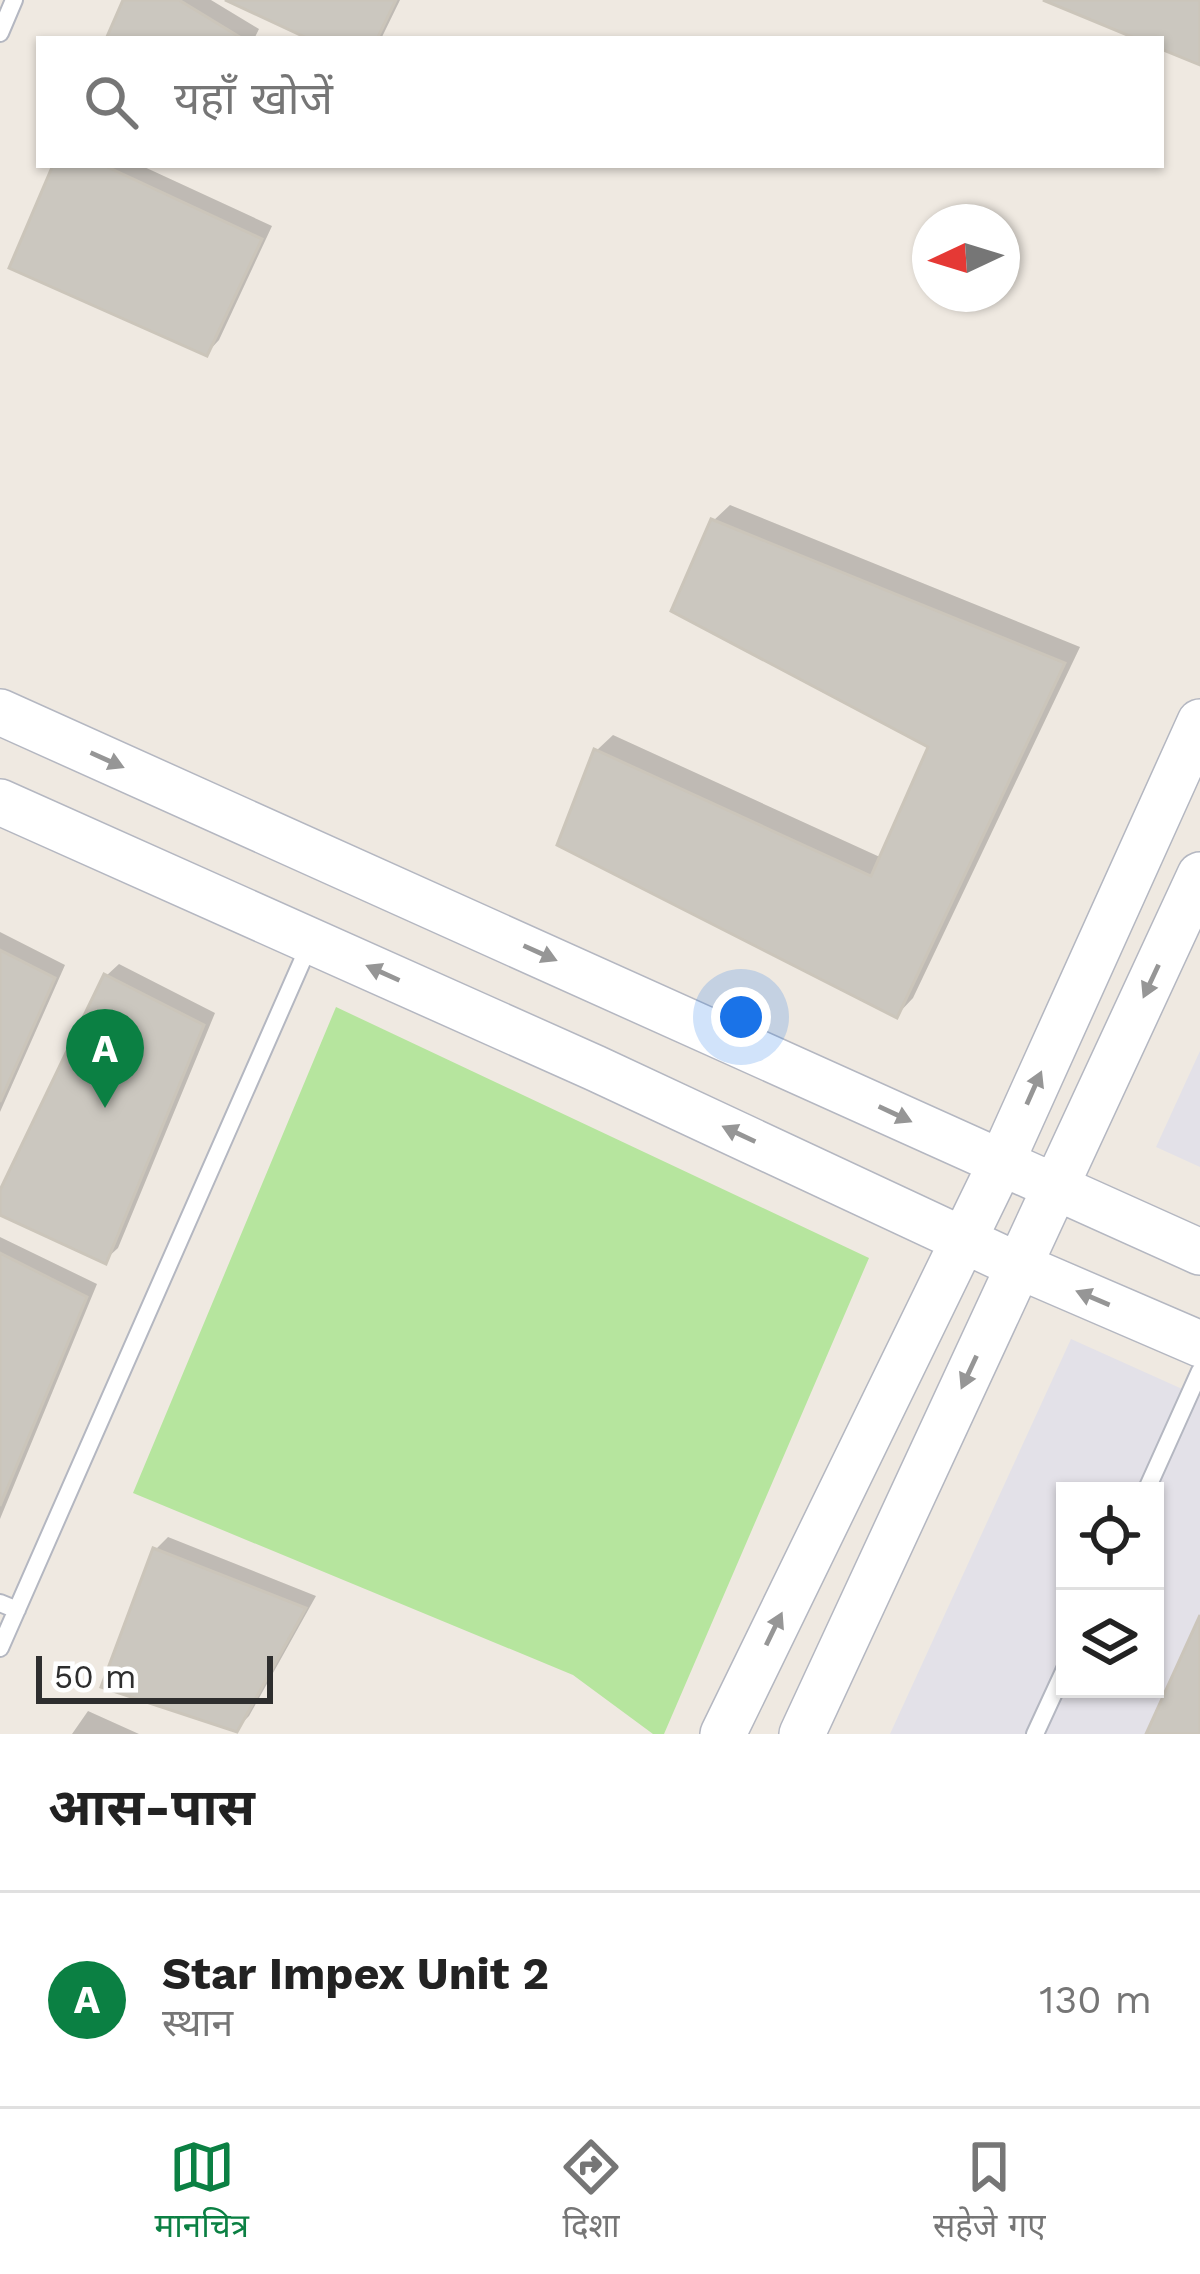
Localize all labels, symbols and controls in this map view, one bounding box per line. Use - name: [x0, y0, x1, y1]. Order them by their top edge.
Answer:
- search box: [36, 36, 1164, 168]
- icon: search: [78, 69, 144, 135]
- text: यहाँ खोजें: [174, 72, 333, 125]
- north arrow: [912, 204, 1020, 312]
- one-way arrow: [90, 750, 125, 770]
- one-way arrow: [523, 943, 558, 963]
- one-way arrow: [366, 963, 401, 983]
- one-way arrow: [1141, 964, 1161, 999]
- your location: [711, 987, 771, 1047]
- pin: A: [66, 1009, 144, 1108]
- one-way arrow: [1025, 1070, 1045, 1105]
- one-way arrow: [878, 1104, 913, 1124]
- one-way arrow: [721, 1124, 756, 1144]
- one-way arrow: [1074, 1288, 1110, 1307]
- one-way arrow: [959, 1355, 979, 1390]
- map controls: [1056, 1482, 1164, 1698]
- button: locate: [1056, 1482, 1164, 1590]
- button: layers: [1056, 1590, 1164, 1698]
- one-way arrow: [764, 1611, 784, 1646]
- scale bar: [36, 1650, 273, 1703]
- text: 50 m: [54, 1657, 136, 1696]
- text: आस-पास: [48, 1778, 255, 1837]
- text: Star Impex Unit 2: [162, 1947, 549, 2000]
- text: A: [74, 1977, 100, 2022]
- text: 130 m: [1039, 1977, 1152, 2022]
- text: स्थान: [162, 2000, 233, 2045]
- tab: मानचित्र: [155, 2134, 249, 2250]
- tab: दिशा: [558, 2134, 624, 2250]
- tab: सहेजे गए: [933, 2134, 1045, 2250]

